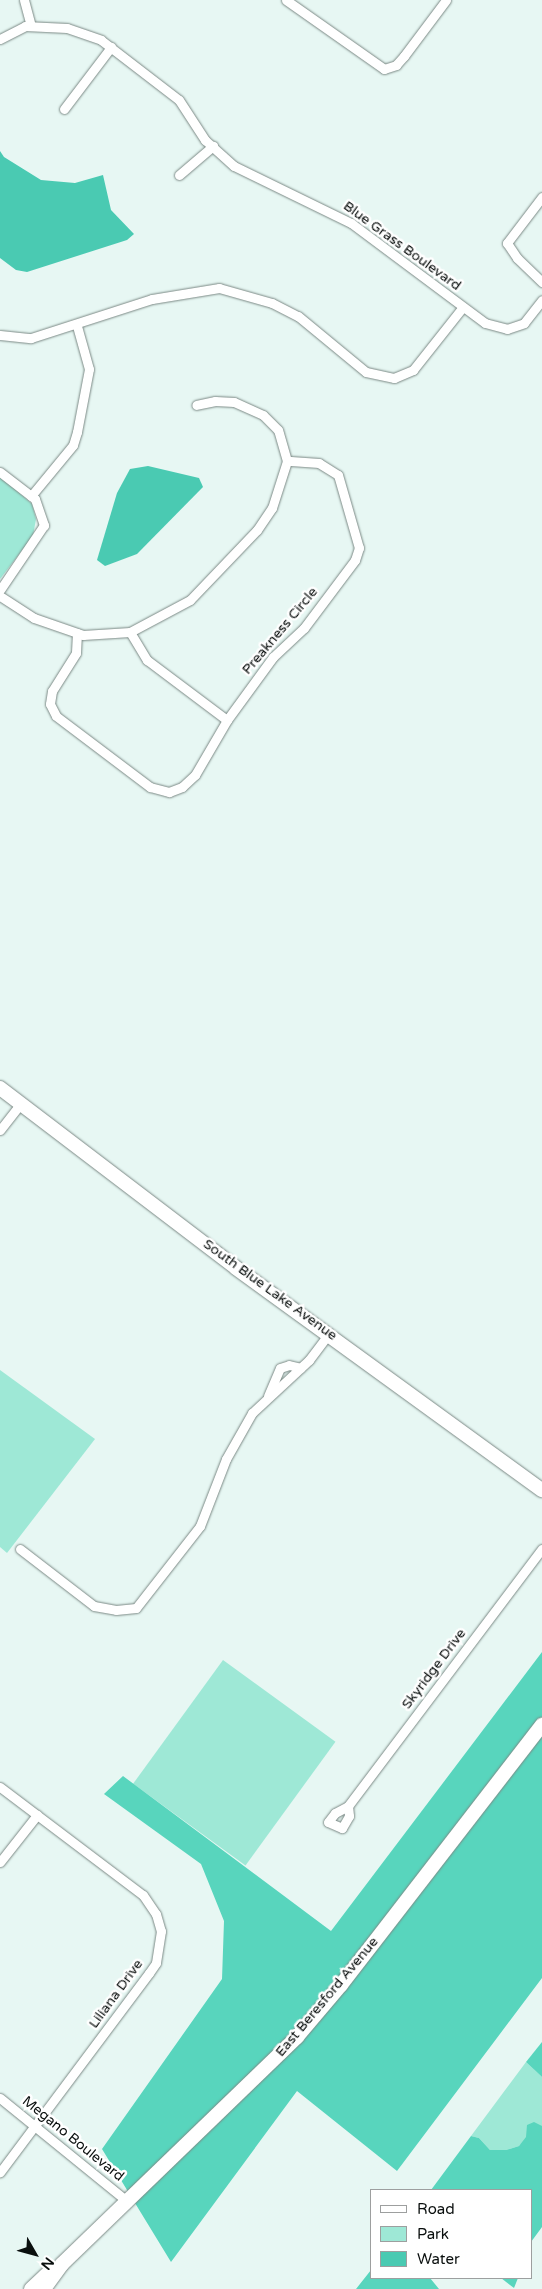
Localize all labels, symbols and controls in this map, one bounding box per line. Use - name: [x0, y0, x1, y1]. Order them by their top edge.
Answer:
- street label: Blue Grass Boulevard: [340, 198, 464, 294]
- street label: Preakness Circle: [239, 584, 321, 678]
- street label: South Blue Lake Avenue: [200, 1236, 340, 1344]
- street label: Skyridge Drive: [398, 1626, 470, 1712]
- street label: East Beresford Avenue: [272, 1934, 382, 2060]
- street label: Liliana Drive: [85, 1956, 147, 2032]
- street label: Megano Boulevard: [19, 2093, 127, 2185]
- legend: [370, 2189, 532, 2279]
- text: Road: [417, 2200, 455, 2218]
- text: Park: [417, 2225, 449, 2243]
- north arrow: [10, 2229, 60, 2279]
- text: Water: [417, 2250, 460, 2268]
- text: N: [37, 2254, 57, 2273]

